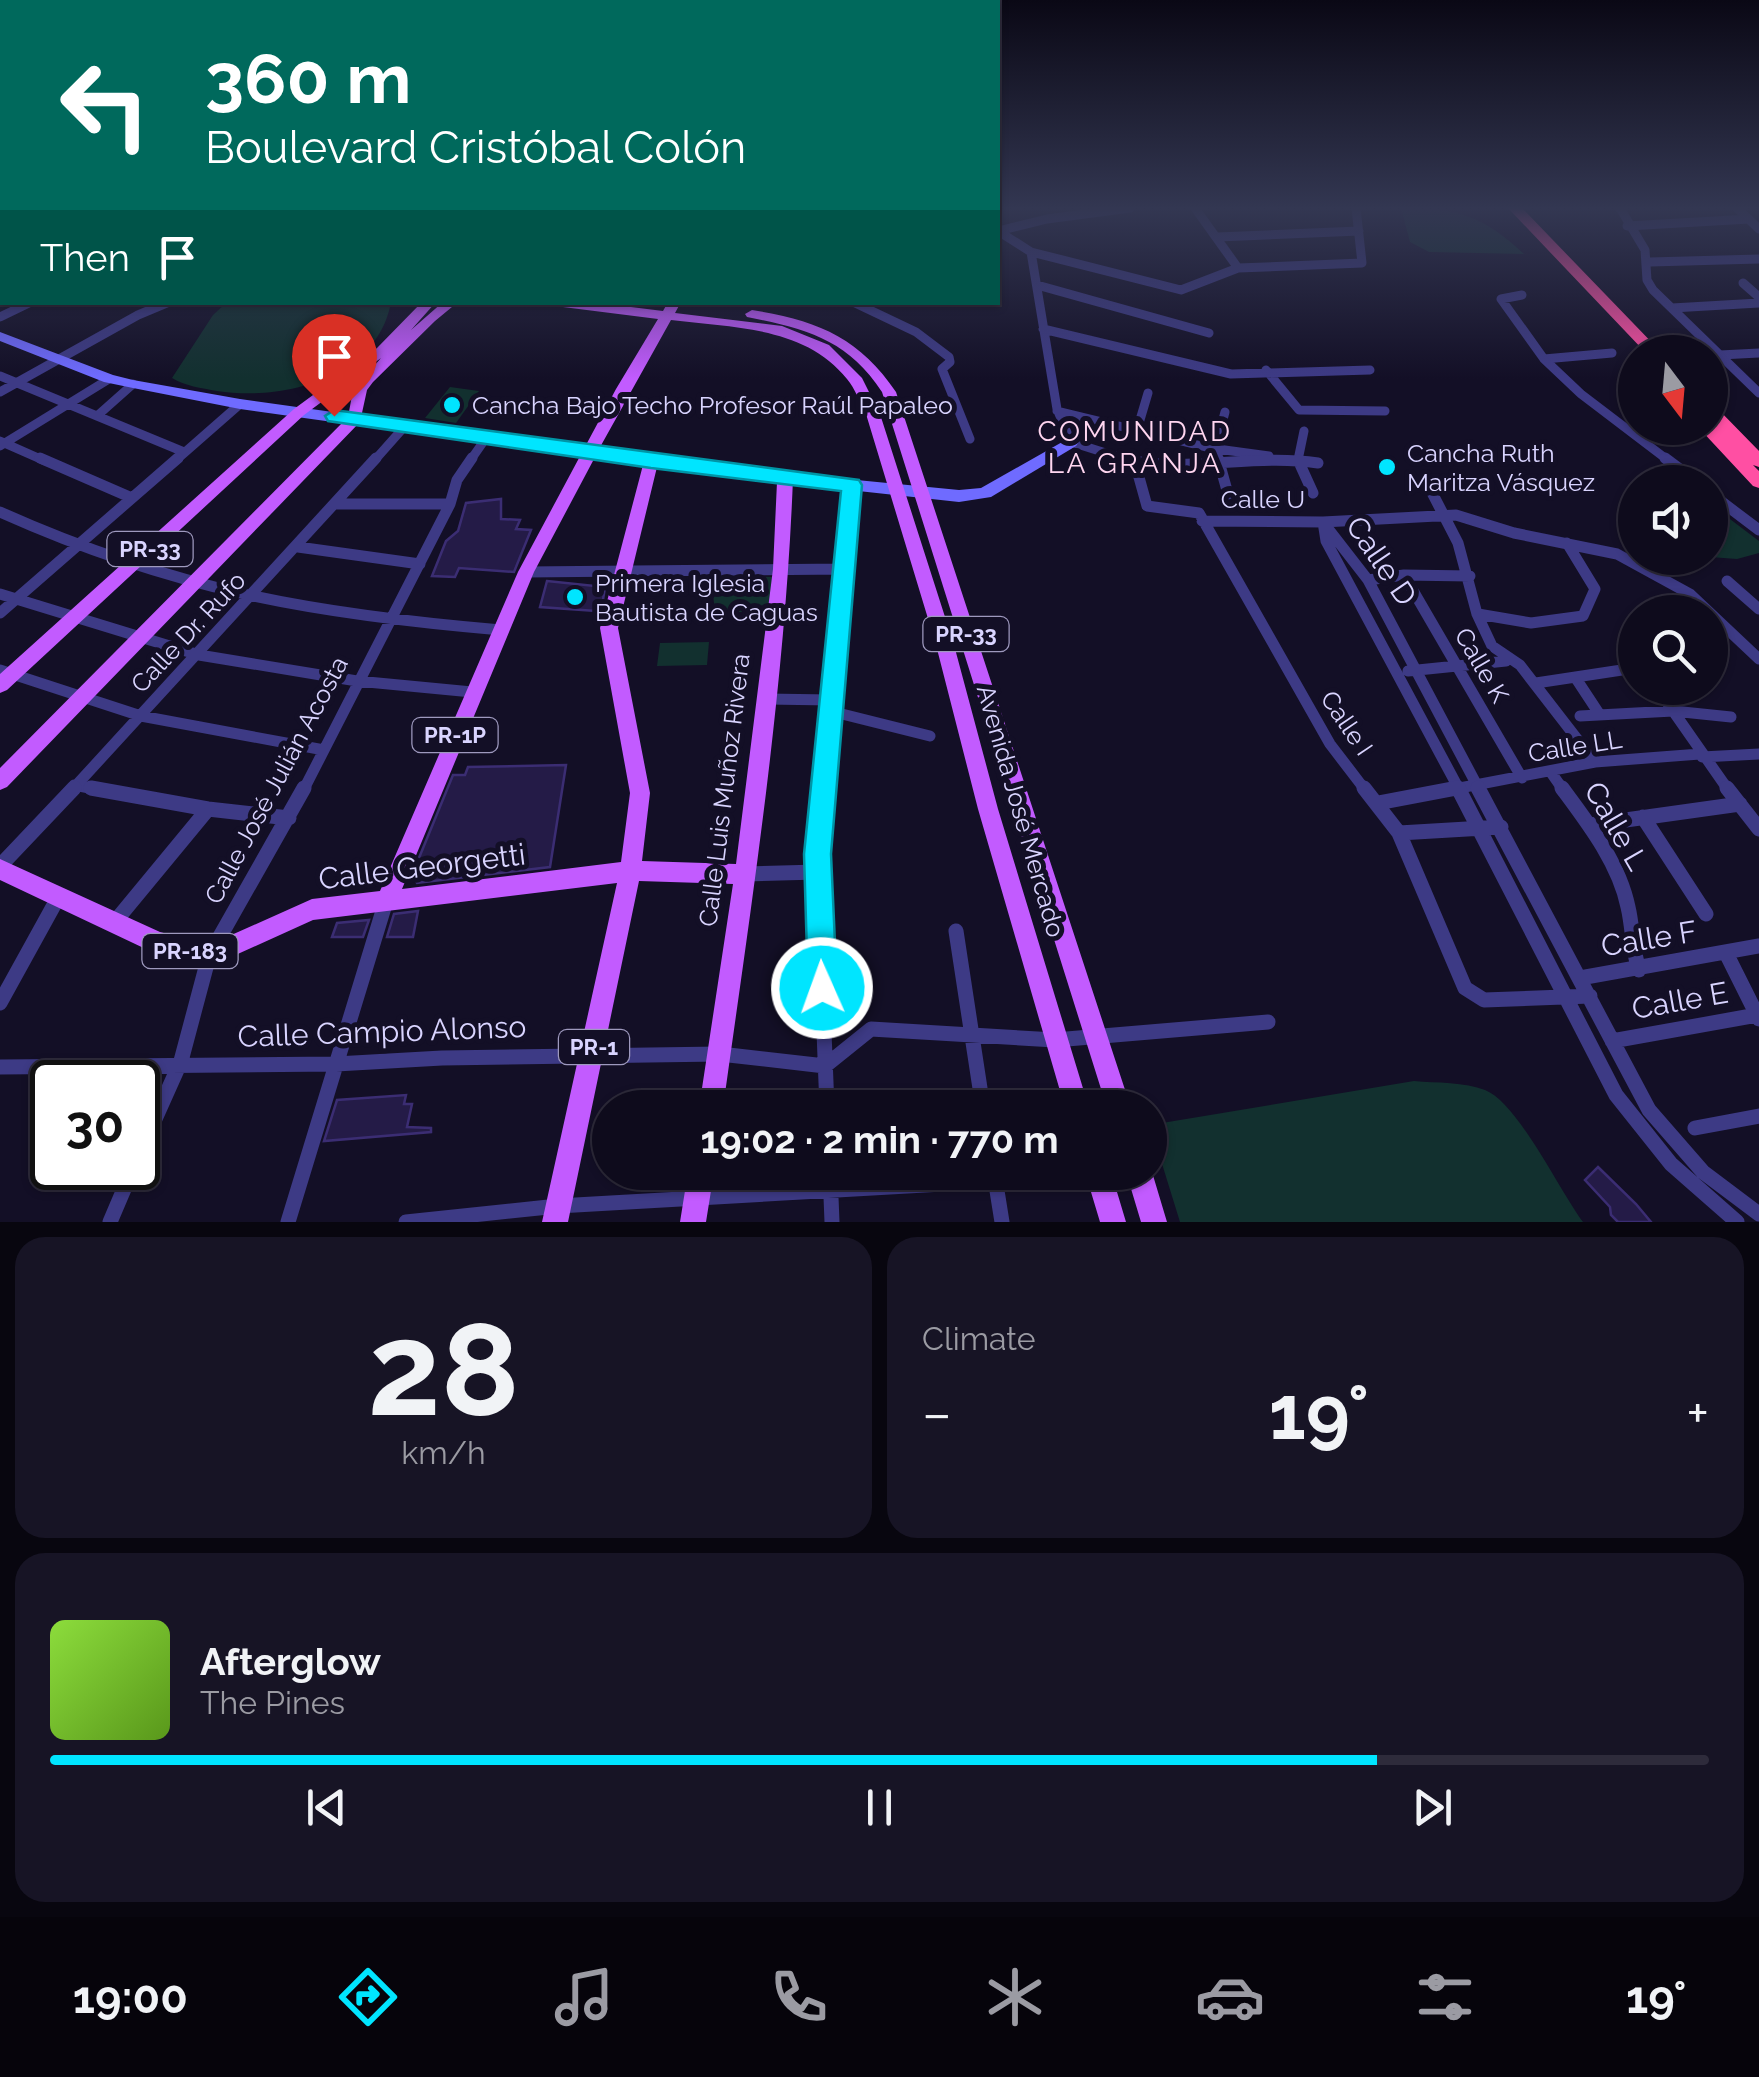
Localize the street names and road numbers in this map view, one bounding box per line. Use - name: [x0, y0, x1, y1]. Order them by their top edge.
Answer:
- street label: Calle U: [1221, 484, 1305, 514]
- street label: Calle D: [1339, 509, 1424, 612]
- road number: PR-33: [108, 532, 192, 566]
- street label: Calle Dr. Rufo: [124, 565, 252, 699]
- road number: PR-33: [924, 617, 1008, 651]
- street label: Calle K: [1449, 622, 1516, 709]
- street label: Calle José Julián Acosta: [198, 651, 354, 909]
- street label: Calle Luis Muñoz Rivera: [692, 652, 756, 928]
- street label: Avenida José Mercado: [971, 681, 1071, 941]
- street label: Calle I: [1315, 685, 1379, 761]
- road number: PR-1P: [412, 718, 498, 752]
- street label: Calle LL: [1526, 724, 1624, 768]
- street label: Calle L: [1577, 775, 1656, 877]
- street label: Calle Georgetti: [316, 836, 527, 897]
- street label: Calle F: [1599, 914, 1699, 963]
- road number: PR-183: [142, 934, 238, 968]
- street label: Calle E: [1629, 975, 1731, 1026]
- street label: Calle Campio Alonso: [237, 1009, 527, 1054]
- road number: PR-1: [559, 1030, 629, 1064]

